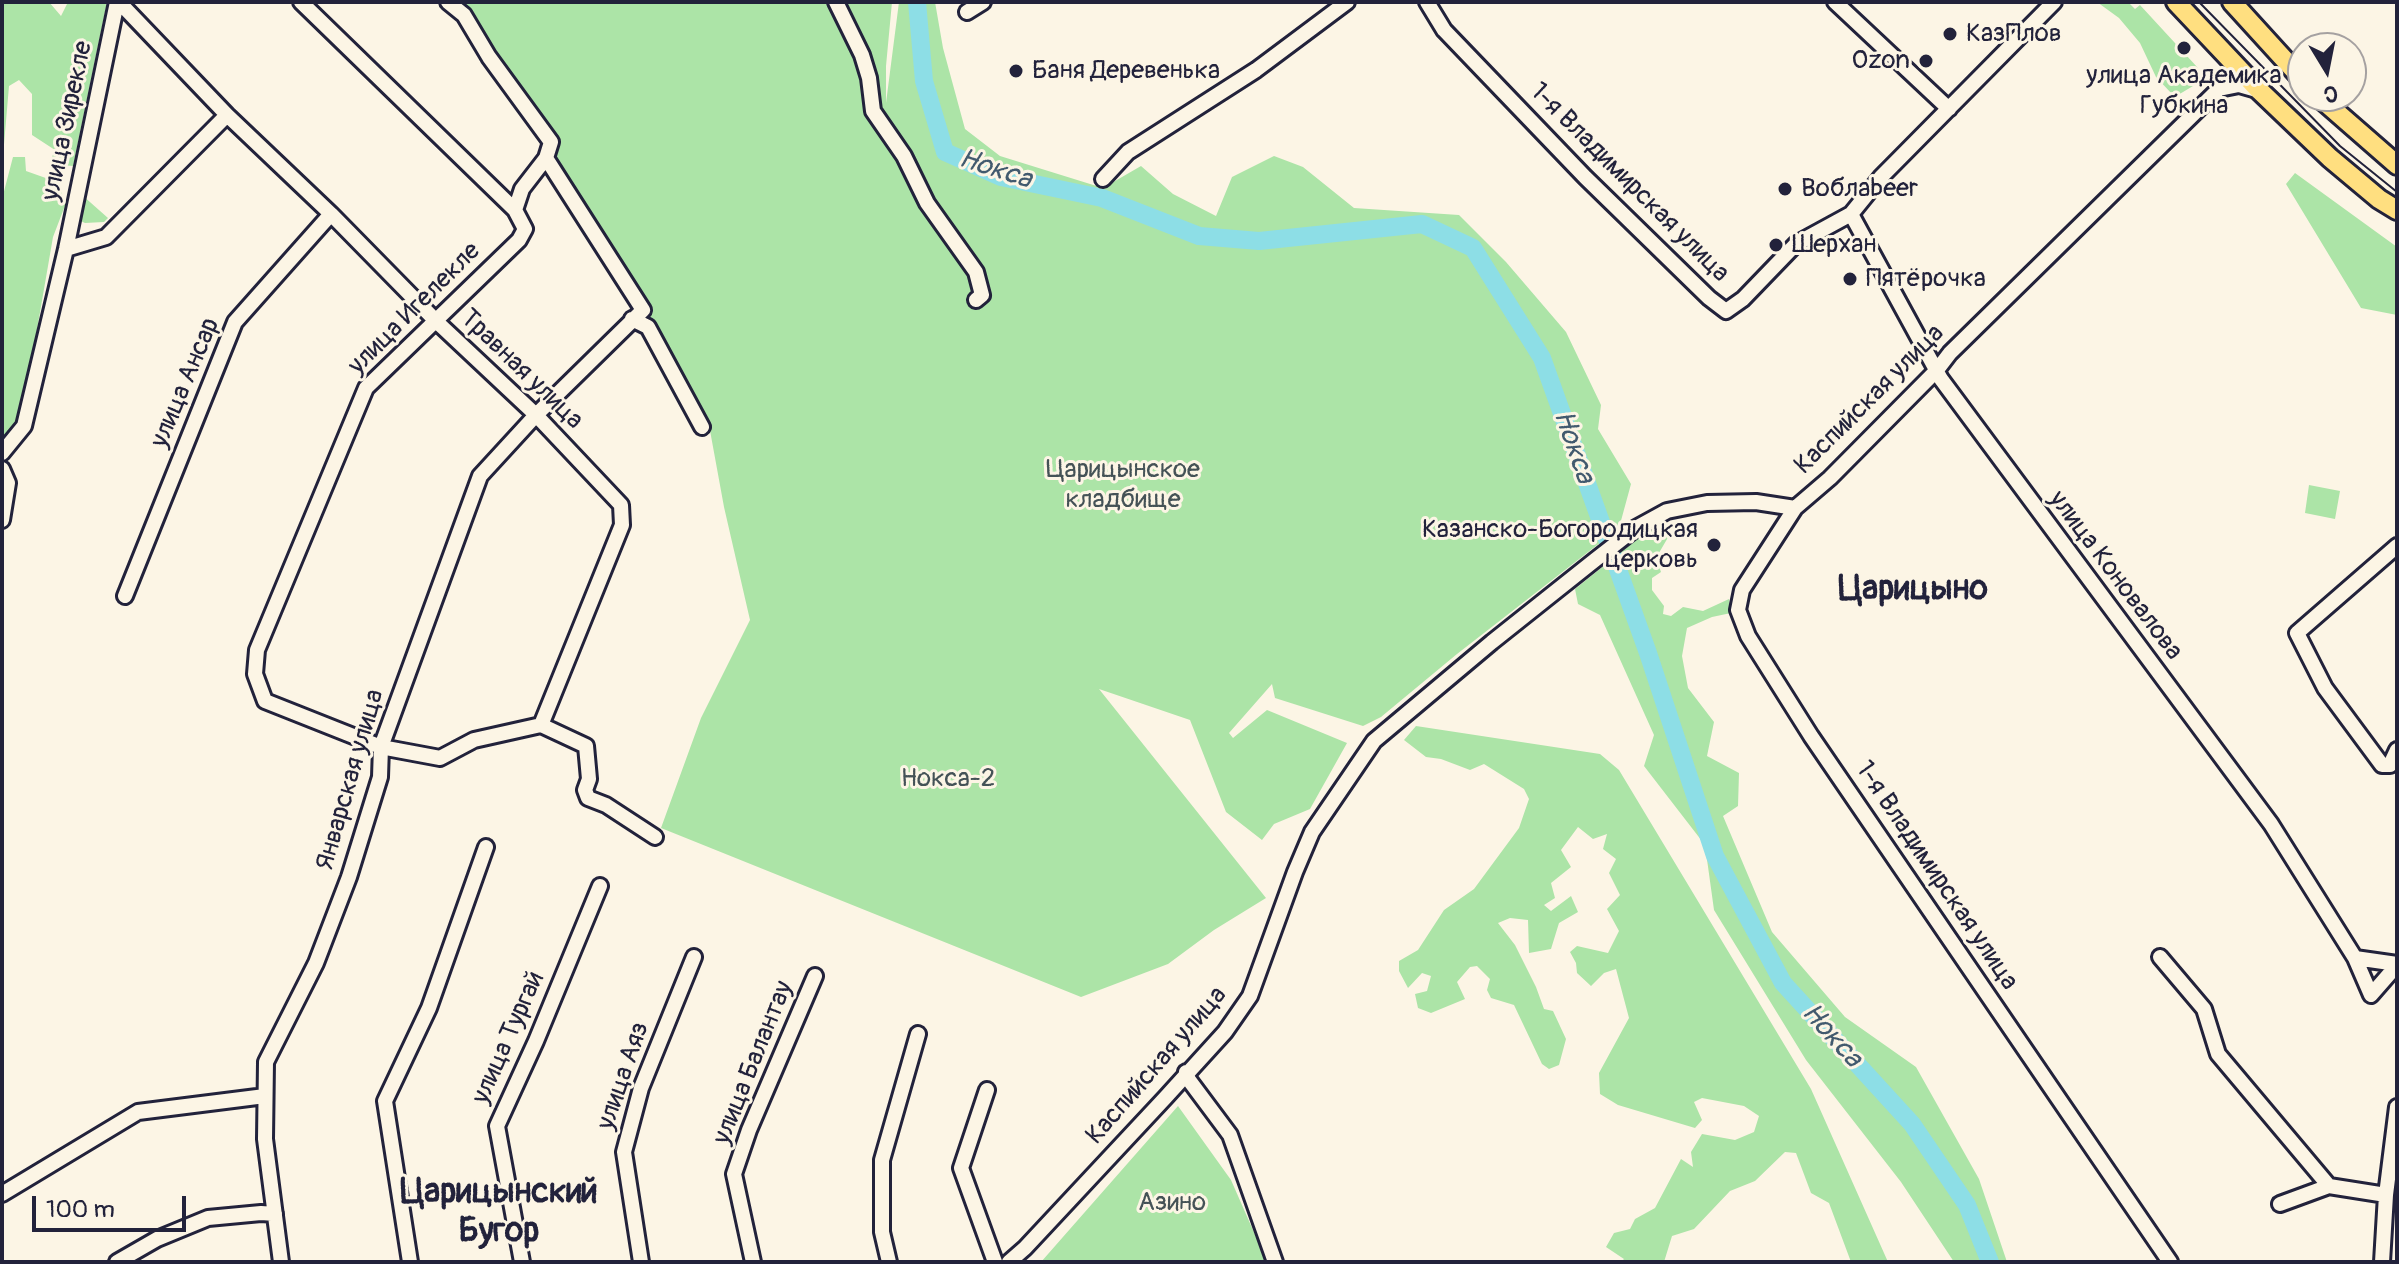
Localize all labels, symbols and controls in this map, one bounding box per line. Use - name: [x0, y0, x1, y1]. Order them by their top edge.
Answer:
- place label: КазПлов: [1966, 18, 2062, 50]
- marker: КазПлов: [1941, 25, 1959, 43]
- north arrow: [2287, 32, 2367, 112]
- street label: улица Зирекле: [36, 38, 100, 204]
- marker: улица Академика Губкина: [2175, 39, 2193, 57]
- place label: Ozon: [1852, 45, 1910, 77]
- marker: Ozon: [1917, 52, 1935, 70]
- place label: Баня Деревенька: [1032, 55, 1220, 87]
- place label: улица Академика Губкина: [2086, 60, 2282, 122]
- marker: Баня Деревенька: [1007, 62, 1025, 80]
- street label: 1-я Владимирская улица: [1523, 77, 1735, 289]
- text: С: [2322, 79, 2340, 109]
- water label: Нокса: [954, 143, 1036, 197]
- place label: Воблаbeer: [1801, 173, 1918, 205]
- marker: Воблаbeer: [1776, 180, 1794, 198]
- place label: Шерхан: [1792, 229, 1876, 261]
- street label: улица Игелекле: [342, 236, 488, 382]
- marker: Шерхан: [1767, 236, 1785, 254]
- place label: Пятёрочка: [1866, 263, 1986, 295]
- marker: Пятёрочка: [1841, 270, 1859, 288]
- street label: Травная улица: [453, 303, 589, 437]
- street label: улица Ансар: [145, 313, 227, 453]
- street label: Каспийская улица: [1789, 319, 1951, 481]
- water label: Нокса: [1545, 406, 1601, 488]
- park label: Царицынское кладбище: [1046, 454, 1200, 516]
- street label: улица Коновалова: [2041, 485, 2189, 667]
- place label: Казанско-Богородицкая церковь: [1422, 514, 1698, 576]
- marker: Казанско-Богородицкая церковь: [1705, 536, 1723, 554]
- district label: Царицыно: [1838, 570, 1988, 610]
- street label: Январская улица: [310, 686, 392, 874]
- street label: 1-я Владимирская улица: [1848, 756, 2024, 996]
- park label: Нокса-2: [901, 763, 995, 795]
- street label: улица Тургай: [466, 967, 552, 1109]
- street label: улица Балантау: [707, 977, 801, 1149]
- street label: Каспийская улица: [1080, 981, 1234, 1151]
- water label: Нокса: [1794, 997, 1868, 1075]
- street label: улица Аяз: [591, 1018, 657, 1134]
- district label: Царицынский Бугор: [400, 1173, 598, 1252]
- scale bar: [36, 1180, 190, 1230]
- park label: Азино: [1138, 1187, 1206, 1219]
- text: 100 m: [46, 1195, 115, 1224]

